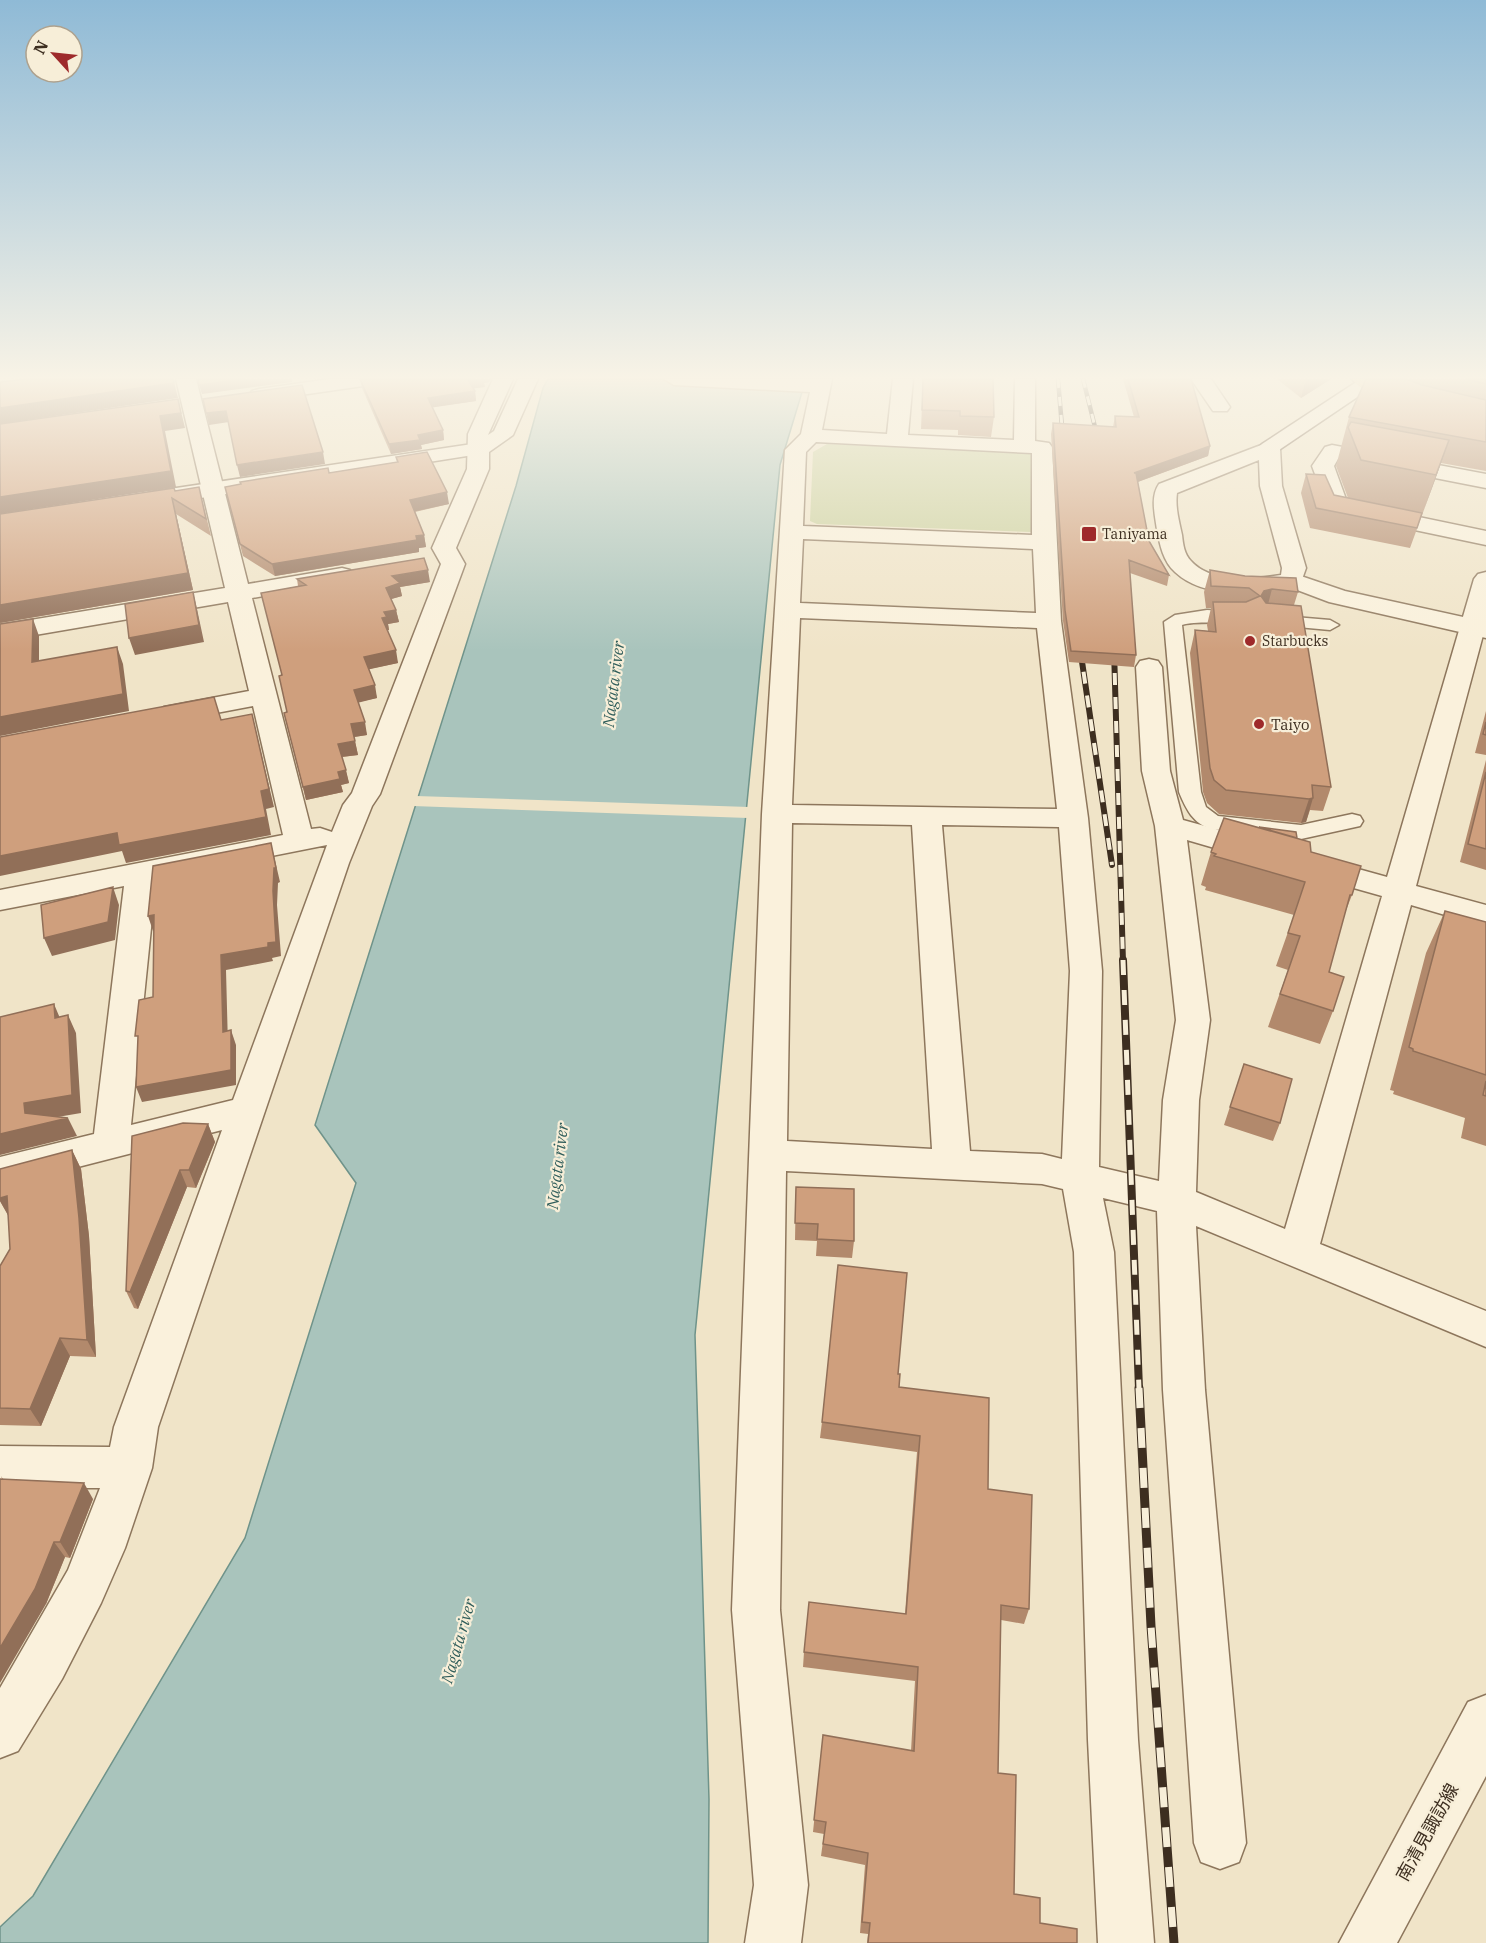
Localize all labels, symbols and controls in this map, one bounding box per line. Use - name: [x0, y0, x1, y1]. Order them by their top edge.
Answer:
- north arrow: [24, 24, 84, 84]
- text: N: [29, 37, 52, 57]
- marker: Taniyama: [1080, 525, 1098, 543]
- place label: Taniyama: [1102, 525, 1168, 543]
- place label: Starbucks: [1262, 632, 1328, 650]
- marker: Starbucks: [1243, 634, 1257, 648]
- water label: Nagata river: [598, 639, 628, 729]
- place label: Taiyo: [1271, 715, 1309, 734]
- marker: Taiyo: [1252, 717, 1266, 731]
- water label: Nagata river: [542, 1121, 572, 1211]
- water label: Nagata river: [436, 1596, 480, 1686]
- street label: 南清見諏訪線: [1391, 1779, 1463, 1885]

